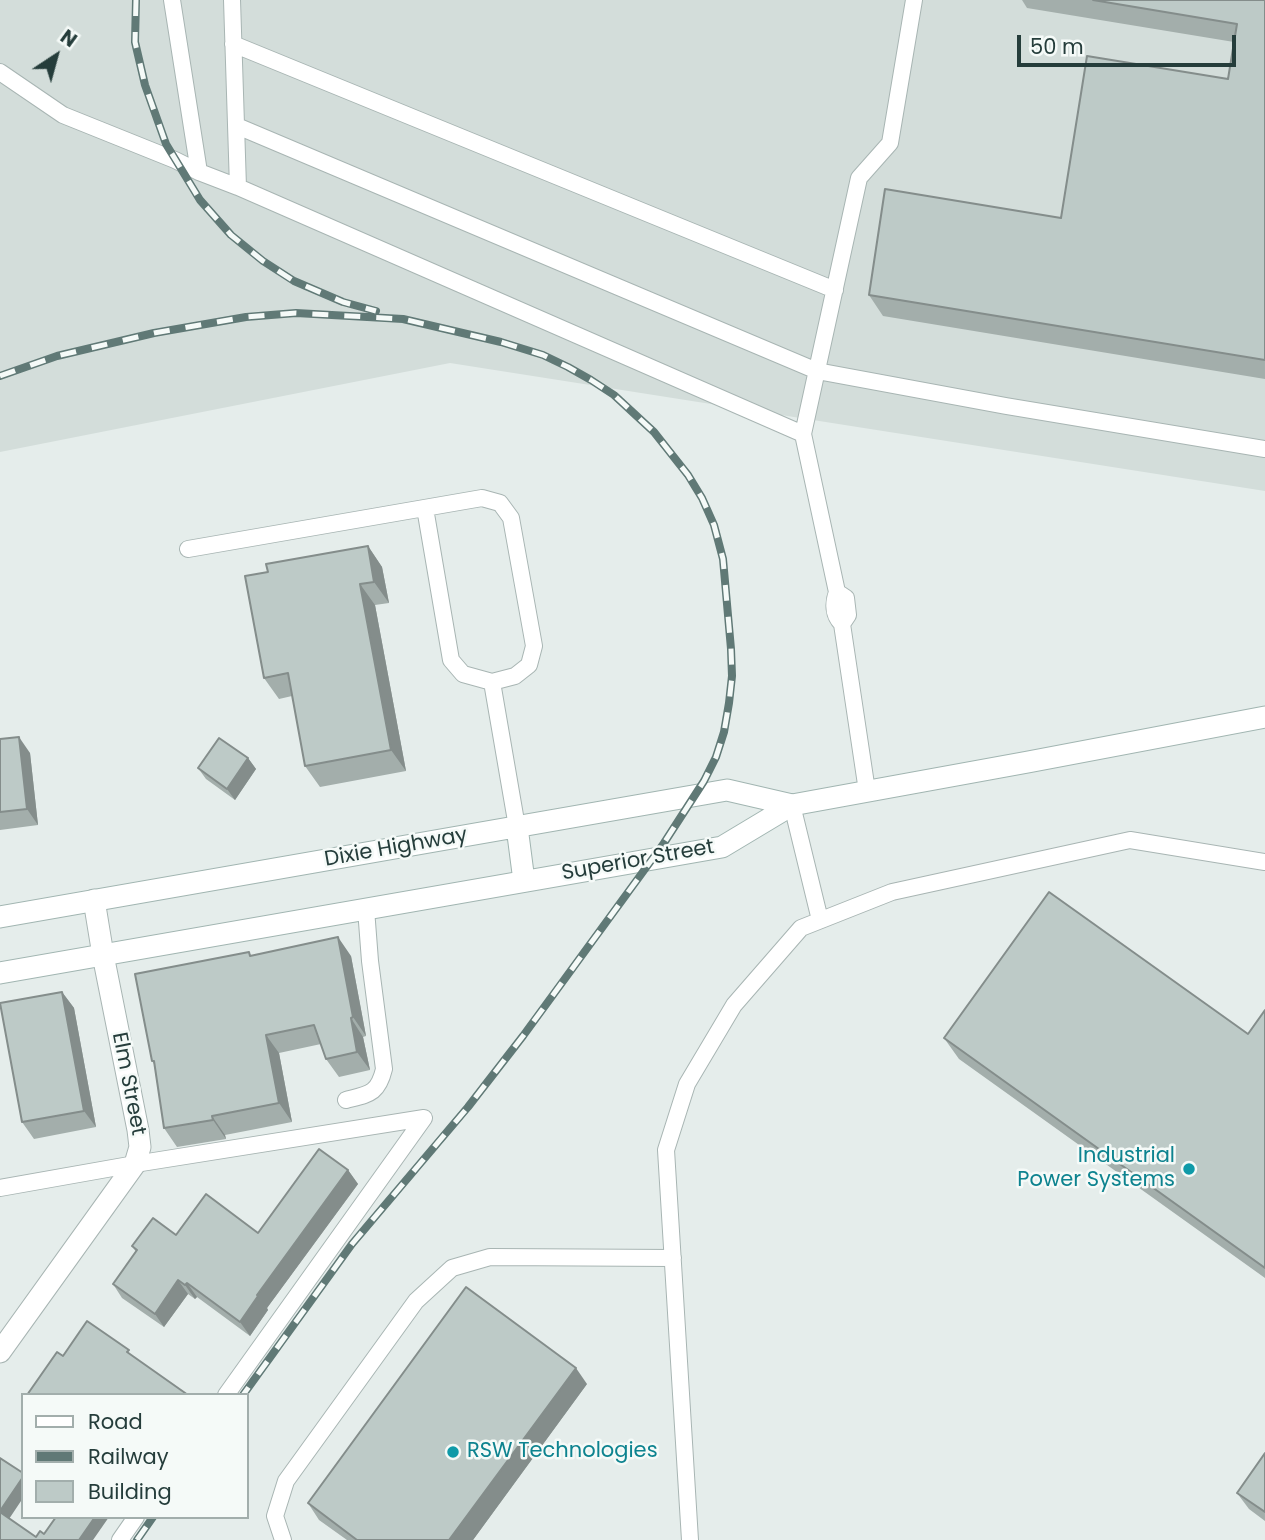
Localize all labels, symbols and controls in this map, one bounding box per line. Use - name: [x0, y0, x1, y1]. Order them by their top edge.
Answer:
- north arrow: [21, 21, 91, 91]
- scale bar: [1020, 21, 1239, 65]
- text: N: [55, 23, 82, 54]
- text: 50 m: [1030, 32, 1084, 61]
- street label: Dixie Highway: [323, 823, 469, 873]
- street label: Superior Street: [560, 835, 716, 887]
- street label: Elm Street: [106, 1030, 150, 1138]
- place label: Industrial Power Systems: [1017, 1144, 1175, 1194]
- marker: Industrial Power Systems: [1181, 1161, 1197, 1177]
- legend: [21, 1393, 248, 1519]
- text: Road: [88, 1407, 143, 1436]
- place label: RSW Technologies: [467, 1439, 658, 1465]
- text: Railway: [88, 1442, 169, 1471]
- marker: RSW Technologies: [445, 1444, 461, 1460]
- text: Building: [88, 1477, 172, 1506]

